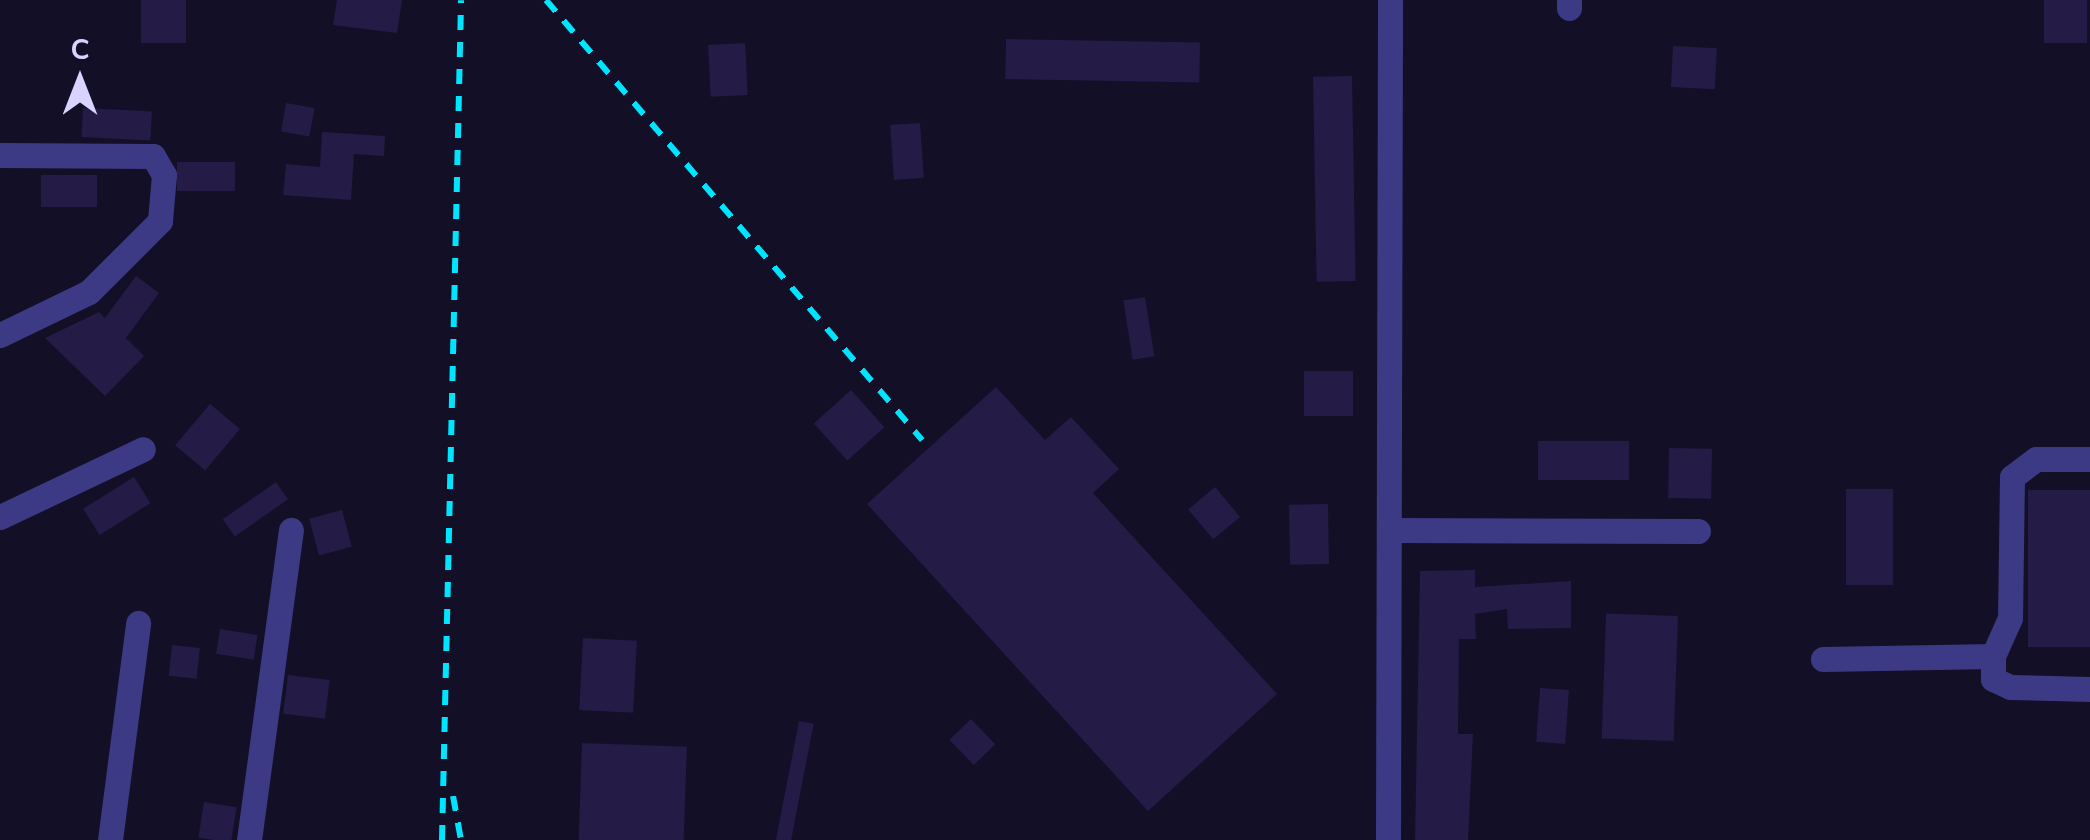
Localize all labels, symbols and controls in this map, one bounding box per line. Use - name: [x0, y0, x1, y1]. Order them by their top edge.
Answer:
- north arrow: [30, 30, 130, 130]
- text: С: [70, 31, 90, 69]

